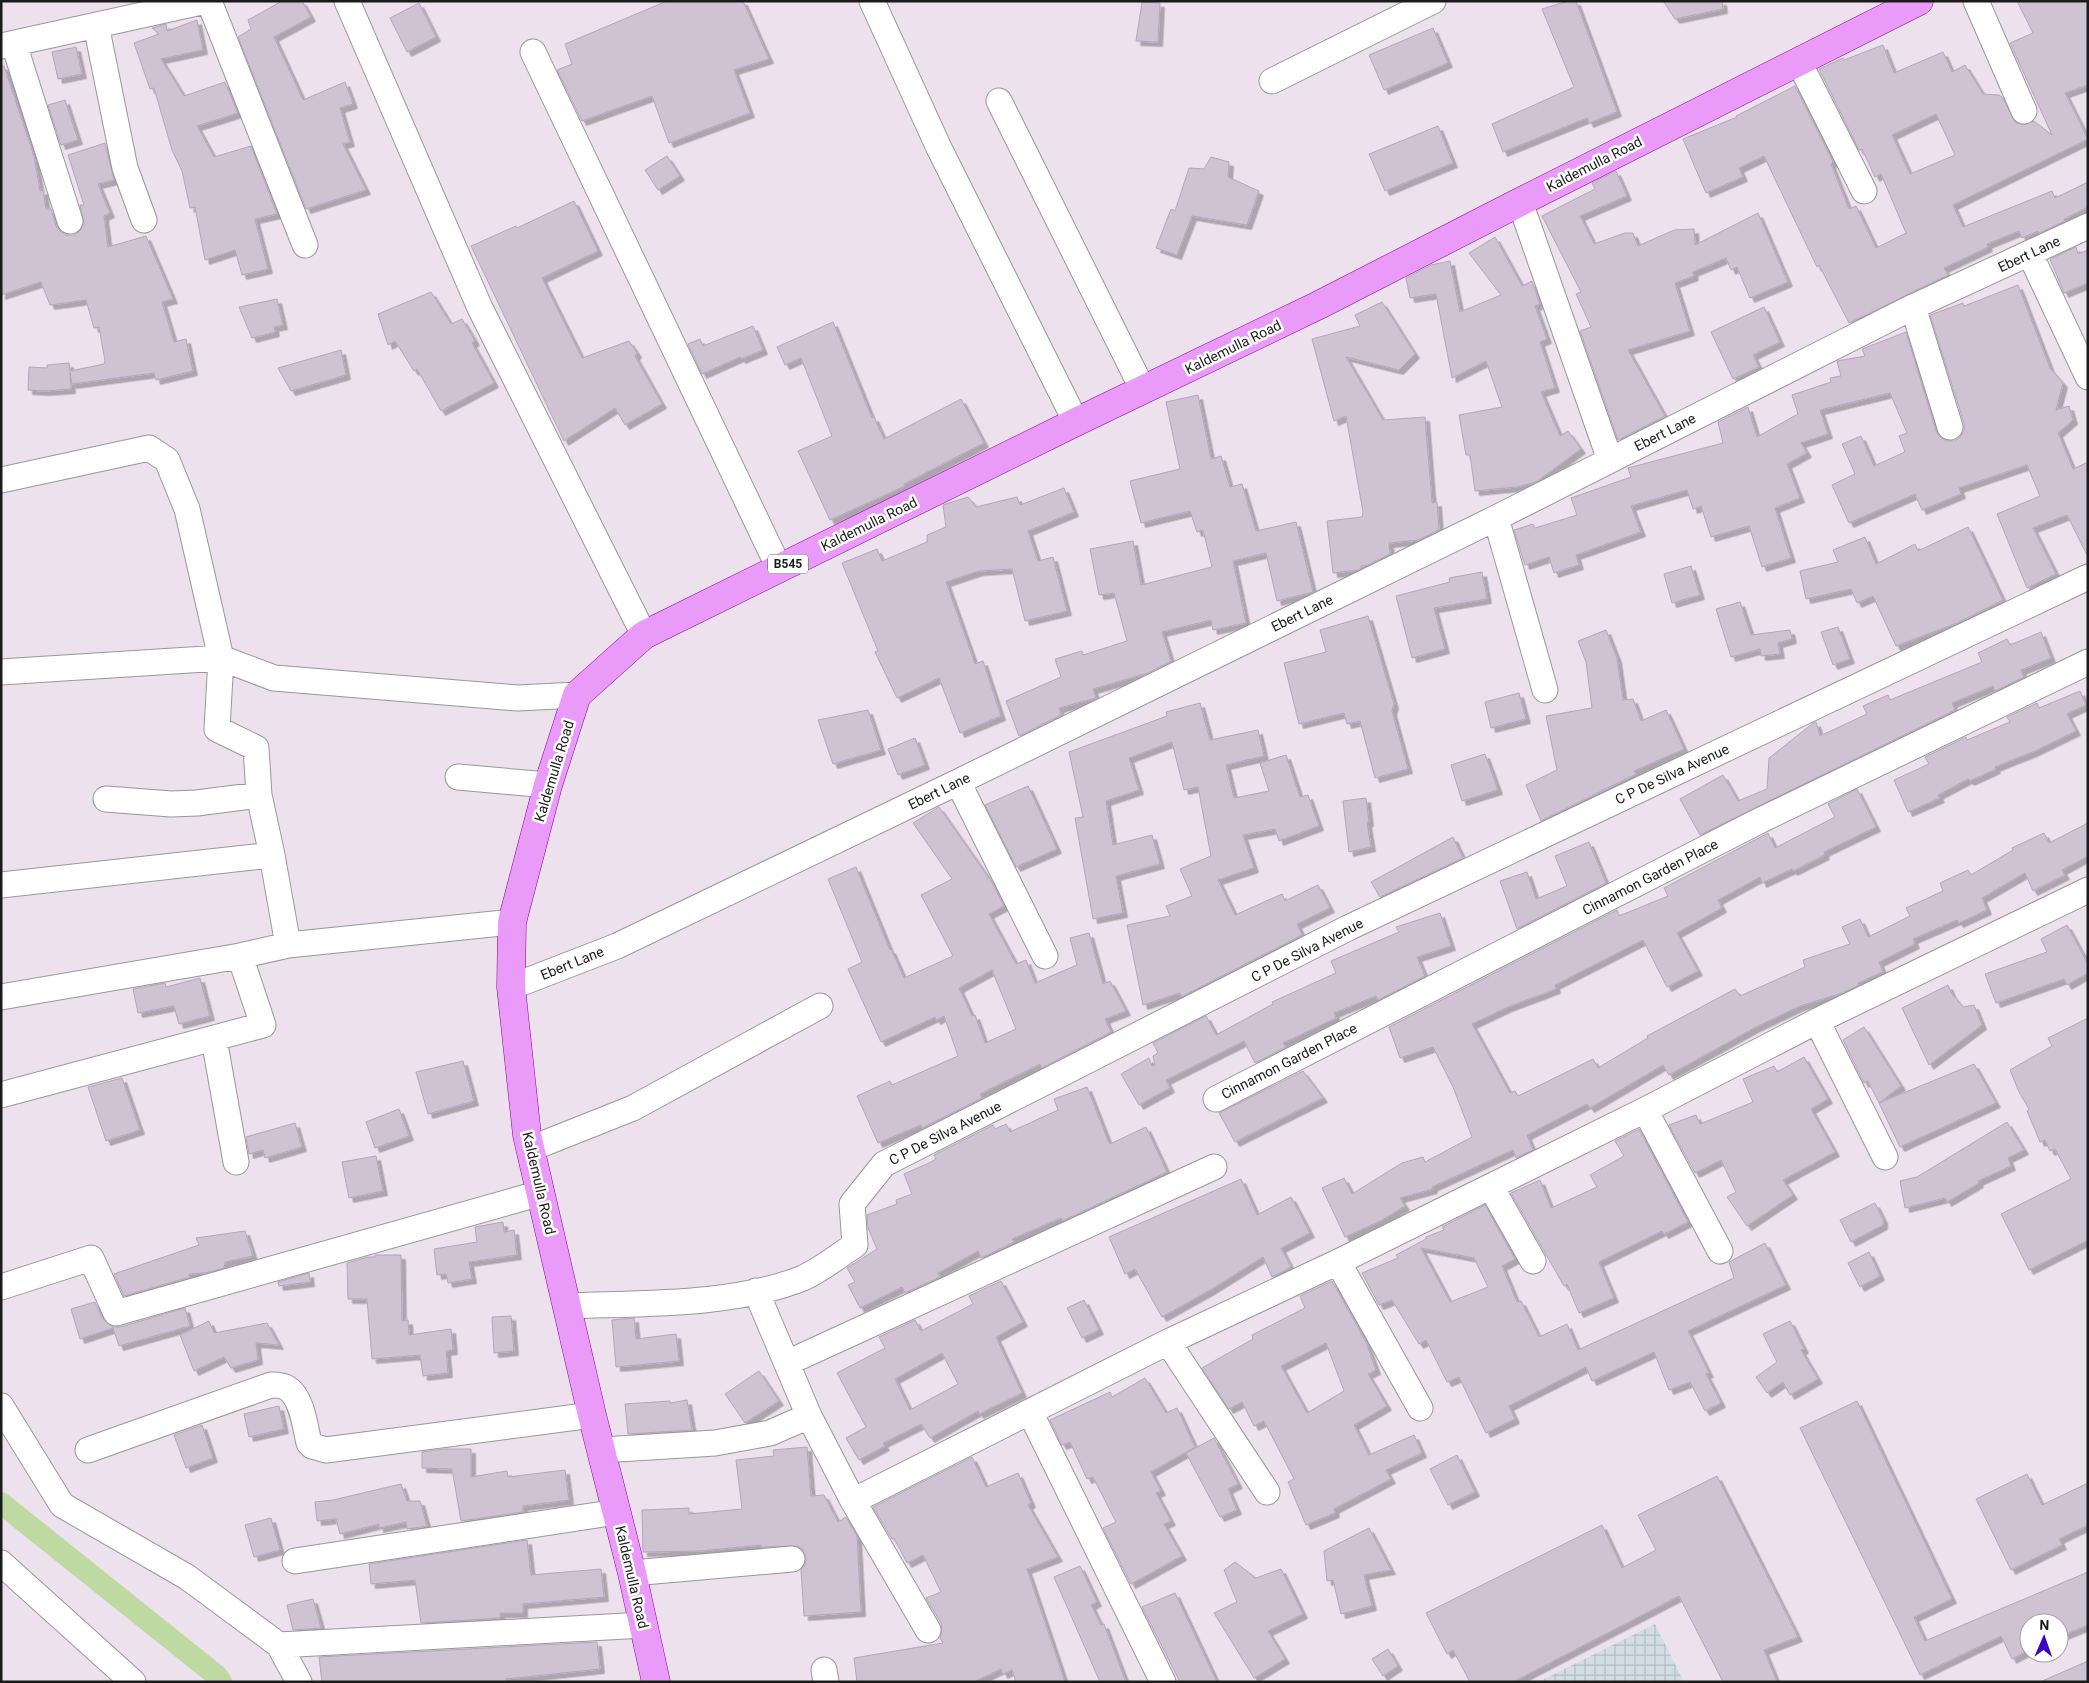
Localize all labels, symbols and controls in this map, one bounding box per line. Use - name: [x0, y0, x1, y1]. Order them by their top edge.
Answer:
- street label: Kaldemulla Road: [1544, 133, 1644, 195]
- street label: Ebert Lane: [1995, 233, 2063, 275]
- street label: Kaldemulla Road: [1182, 317, 1284, 377]
- street label: Ebert Lane: [1632, 410, 1698, 454]
- street label: Kaldemulla Road: [818, 494, 920, 554]
- road number: B545: [768, 554, 808, 574]
- street label: Ebert Lane: [1269, 591, 1335, 635]
- street label: Kaldemulla Road: [531, 718, 577, 824]
- street label: C P De Silva Avenue: [1613, 741, 1731, 807]
- street label: Ebert Lane: [906, 769, 972, 813]
- street label: Cinnamon Garden Place: [1580, 836, 1720, 918]
- street label: C P De Silva Avenue: [1248, 915, 1366, 985]
- street label: Ebert Lane: [538, 943, 606, 983]
- street label: Cinnamon Garden Place: [1219, 1020, 1359, 1102]
- street label: C P De Silva Avenue: [886, 1098, 1004, 1168]
- street label: Kaldemulla Road: [519, 1130, 559, 1236]
- street label: Kaldemulla Road: [612, 1524, 652, 1630]
- north arrow: [2019, 1613, 2069, 1663]
- text: N: [2039, 1617, 2050, 1633]

